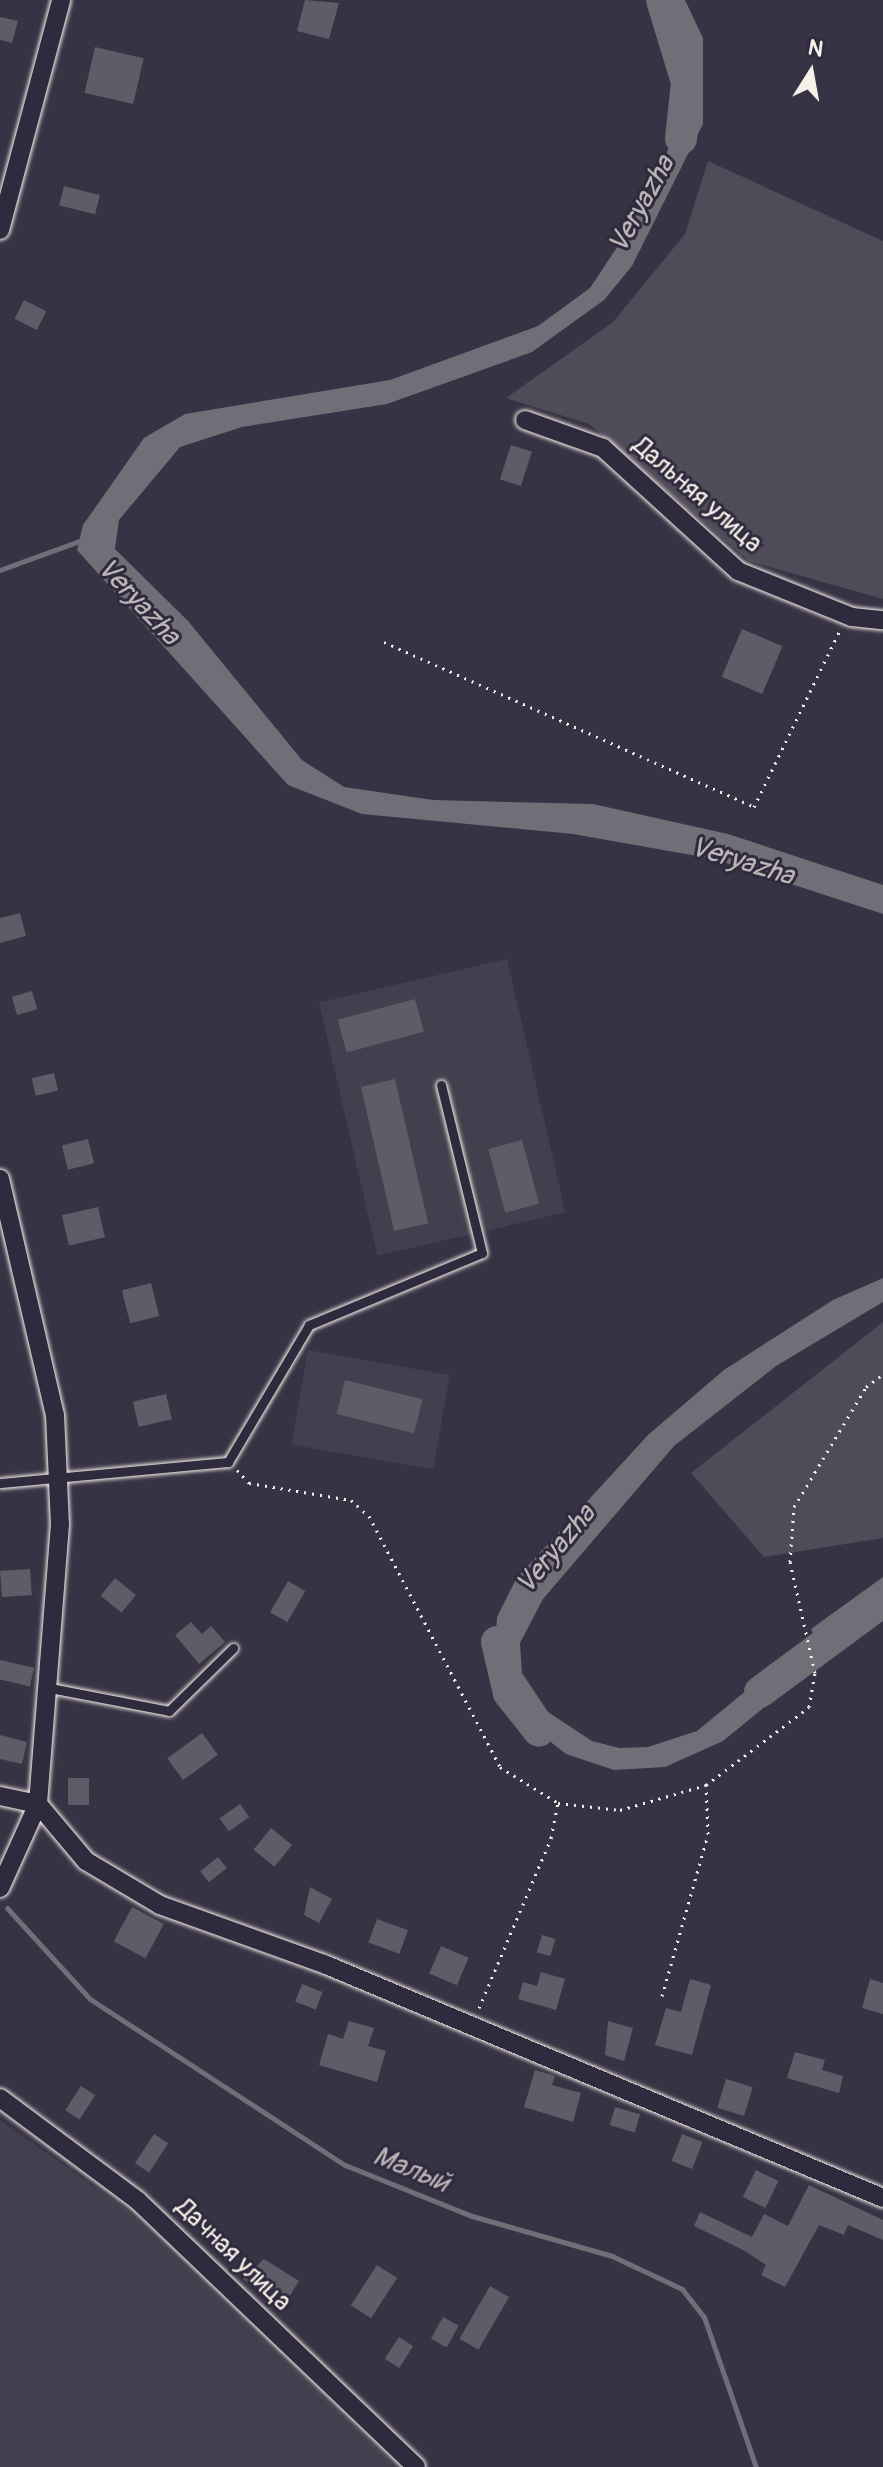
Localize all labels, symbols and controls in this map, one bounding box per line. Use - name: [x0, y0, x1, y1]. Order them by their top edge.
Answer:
- north arrow: [771, 32, 851, 112]
- text: N: [806, 33, 826, 64]
- water label: Veryazha: [602, 150, 682, 260]
- street label: Дальняя улица: [626, 430, 768, 560]
- water label: Veryazha: [89, 552, 187, 652]
- water label: Veryazha: [686, 830, 798, 894]
- water label: Veryazha: [509, 1498, 603, 1602]
- water label: Малый: [368, 2140, 454, 2200]
- street label: Дачная улица: [169, 2192, 297, 2318]

